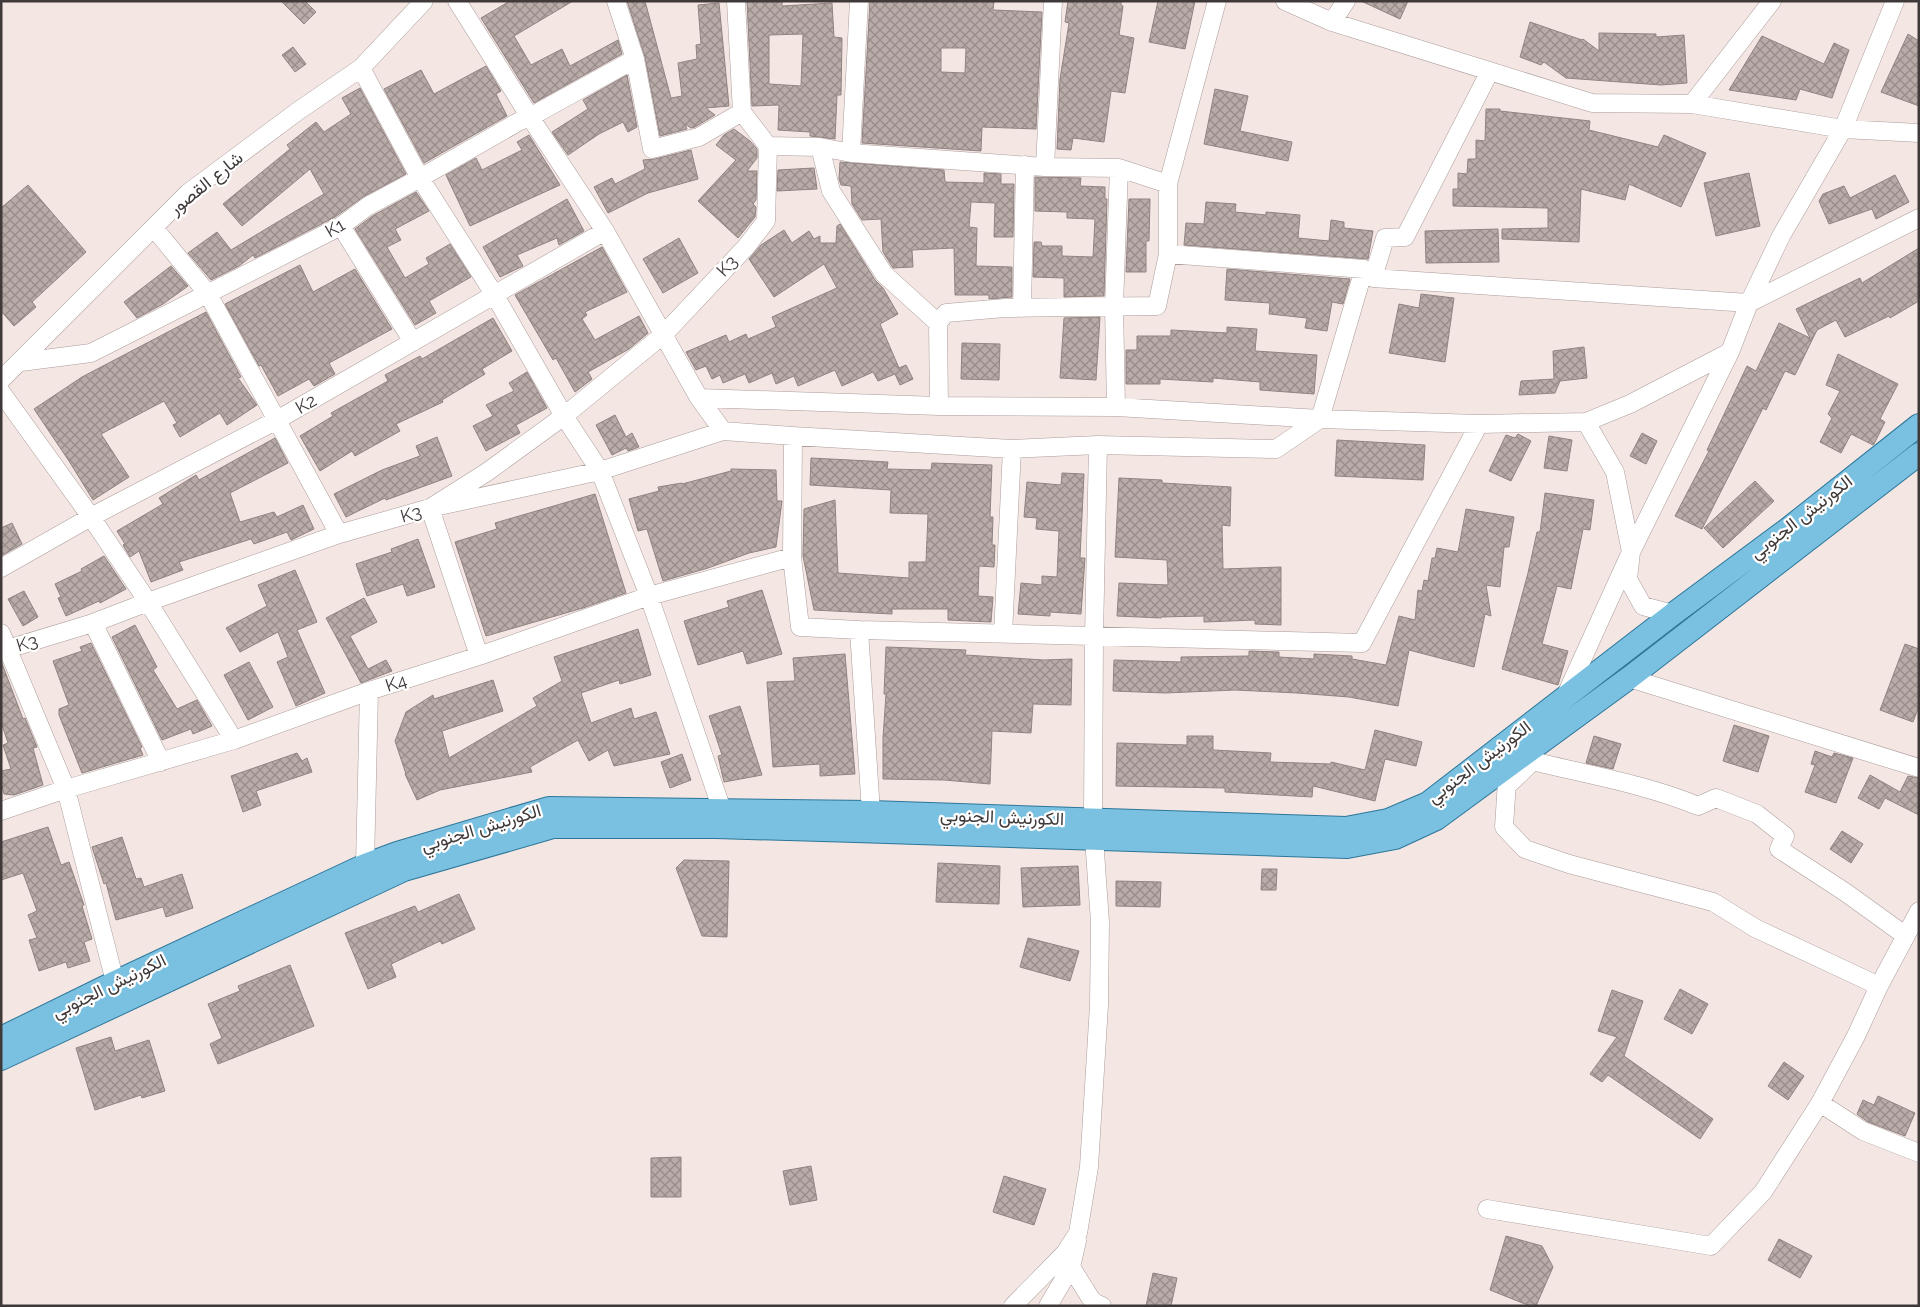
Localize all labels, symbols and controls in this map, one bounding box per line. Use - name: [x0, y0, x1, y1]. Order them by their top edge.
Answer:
- street label: شارع القصور: [164, 147, 248, 221]
- street label: K1: [321, 214, 349, 241]
- street label: K3: [712, 251, 742, 281]
- street label: K2: [291, 389, 320, 418]
- street label: الكورنيش الجنوبي: [1745, 470, 1859, 567]
- street label: K3: [398, 501, 424, 527]
- street label: K3: [14, 629, 40, 656]
- street label: K4: [382, 669, 409, 696]
- street label: الكورنيش الجنوبي: [1423, 716, 1538, 811]
- street label: الكورنيش الجنوبي: [418, 799, 545, 861]
- street label: الكورنيش الجنوبي: [939, 804, 1065, 834]
- street label: الكورنيش الجنوبي: [48, 949, 171, 1027]

